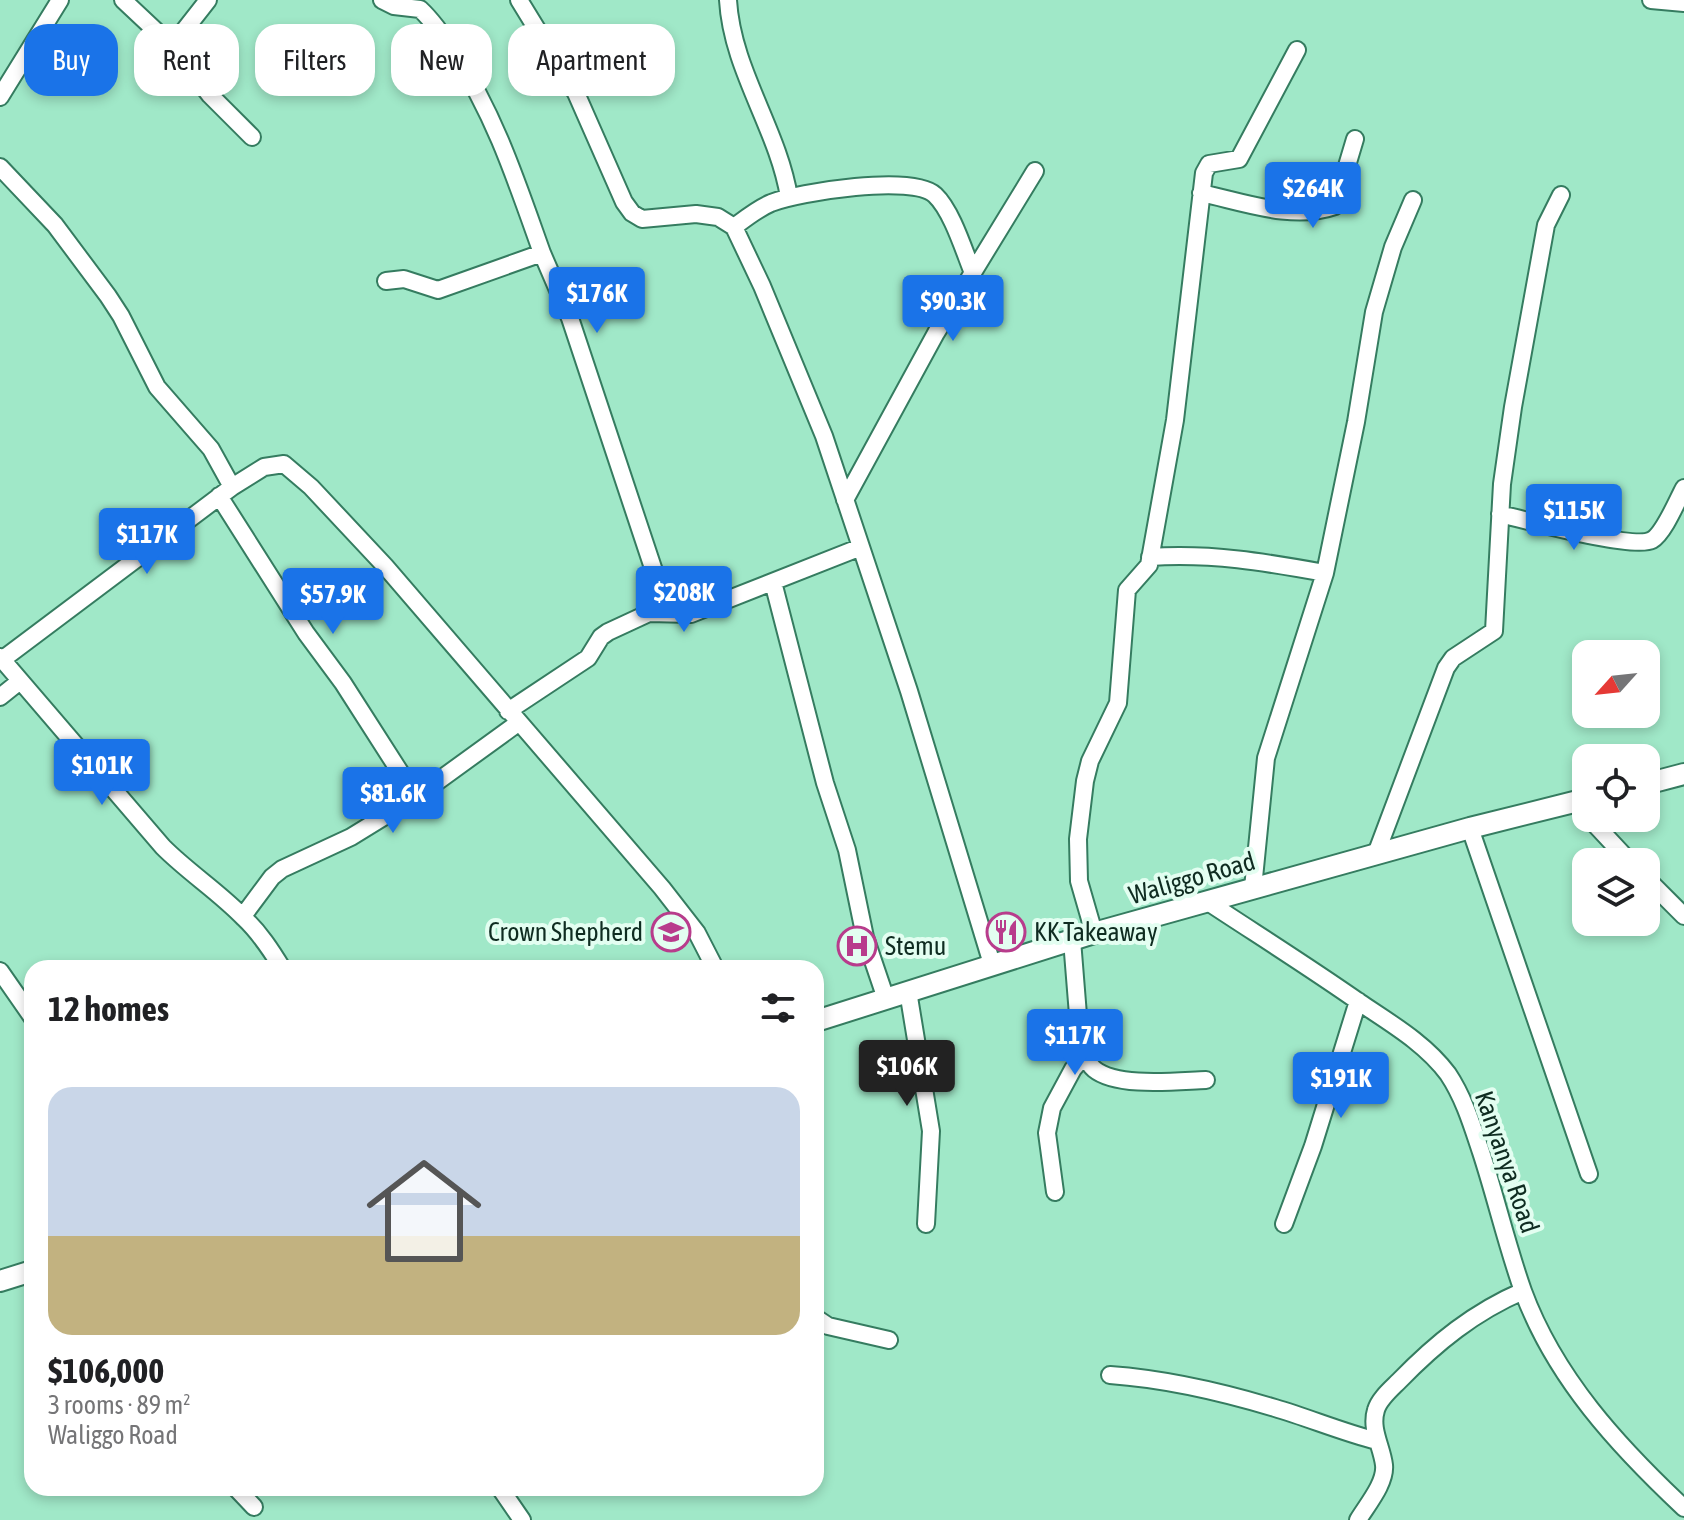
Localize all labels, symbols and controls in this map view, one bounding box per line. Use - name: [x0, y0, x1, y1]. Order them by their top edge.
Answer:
- chip: Buy: [24, 24, 118, 96]
- chip: Rent: [134, 24, 239, 96]
- chip: Filters: [255, 24, 375, 96]
- chip: New: [391, 24, 492, 96]
- chip: Apartment: [508, 24, 675, 96]
- pin: $264K: [1257, 162, 1369, 230]
- text: $264K: [1283, 173, 1343, 203]
- pin: $176K: [541, 267, 653, 335]
- pin: $90.3K: [888, 275, 1018, 343]
- text: $176K: [567, 278, 627, 308]
- text: $90.3K: [921, 286, 985, 316]
- pin: $115K: [1518, 484, 1630, 552]
- text: $115K: [1544, 495, 1604, 525]
- pin: $117K: [91, 508, 203, 576]
- text: $117K: [117, 519, 177, 549]
- pin: $208K: [628, 566, 740, 634]
- pin: $57.9K: [268, 568, 398, 636]
- text: $208K: [654, 577, 714, 607]
- text: $57.9K: [301, 579, 365, 609]
- north arrow: [1572, 640, 1660, 728]
- map controls: [1572, 640, 1660, 936]
- pin: $101K: [46, 739, 158, 807]
- button: locate: [1572, 744, 1660, 832]
- text: $101K: [72, 750, 132, 780]
- pin: $81.6K: [328, 767, 458, 835]
- text: $81.6K: [361, 778, 425, 808]
- street label: Waliggo Road: [1125, 846, 1259, 910]
- button: layers: [1572, 848, 1660, 936]
- school or university icon: Crown Shepherd: [650, 911, 692, 953]
- restaurant icon: KK Takeaway: [985, 911, 1027, 953]
- place label: Crown Shepherd: [488, 917, 643, 947]
- place label: KK Takeaway: [1034, 917, 1158, 947]
- hospital icon: Stemu: [836, 925, 878, 967]
- place label: Stemu: [885, 931, 946, 961]
- icon: filters: [756, 986, 800, 1030]
- text: 12 homes: [48, 989, 169, 1028]
- pin: $117K: [1019, 1009, 1131, 1077]
- text: $117K: [1045, 1020, 1105, 1050]
- pin: $106K: [851, 1040, 963, 1108]
- text: $106K: [877, 1051, 937, 1081]
- pin: $191K: [1285, 1052, 1397, 1120]
- text: $191K: [1311, 1063, 1371, 1093]
- street label: Kanyanya Road: [1469, 1087, 1545, 1237]
- icon: home: [352, 1139, 496, 1283]
- text: $106,000: [48, 1351, 164, 1390]
- text: 3 rooms · 89 m²: [48, 1390, 190, 1420]
- text: Waliggo Road: [48, 1420, 178, 1450]

